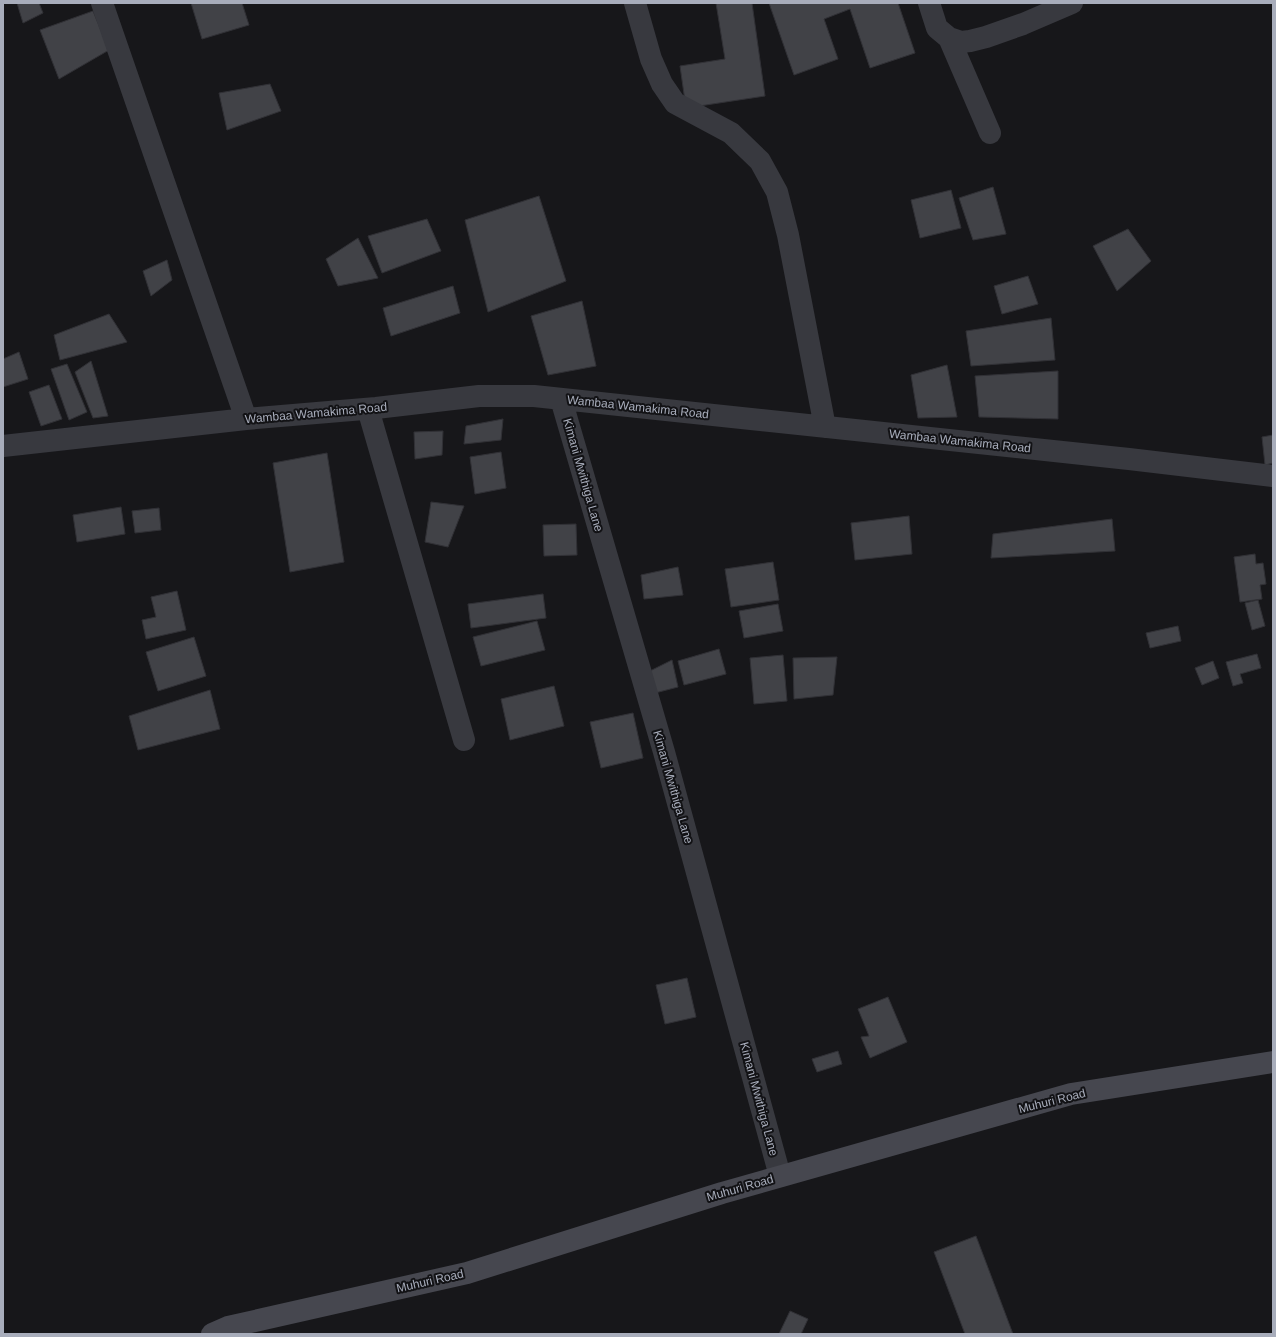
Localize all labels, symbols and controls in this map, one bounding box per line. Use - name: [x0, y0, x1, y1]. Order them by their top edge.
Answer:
- street label: Wambaa Wamakima Road: [566, 393, 710, 421]
- street label: Wambaa Wamakima Road: [244, 400, 388, 426]
- street label: Kimani Mwithiga Lane: [560, 417, 606, 534]
- street label: Wambaa Wamakima Road: [888, 427, 1032, 455]
- street label: Kimani Mwithiga Lane: [650, 729, 696, 846]
- street label: Kimani Mwithiga Lane: [737, 1040, 781, 1158]
- street label: Muhuri Road: [1017, 1086, 1087, 1116]
- street label: Muhuri Road: [705, 1172, 775, 1204]
- street label: Muhuri Road: [395, 1266, 465, 1296]

